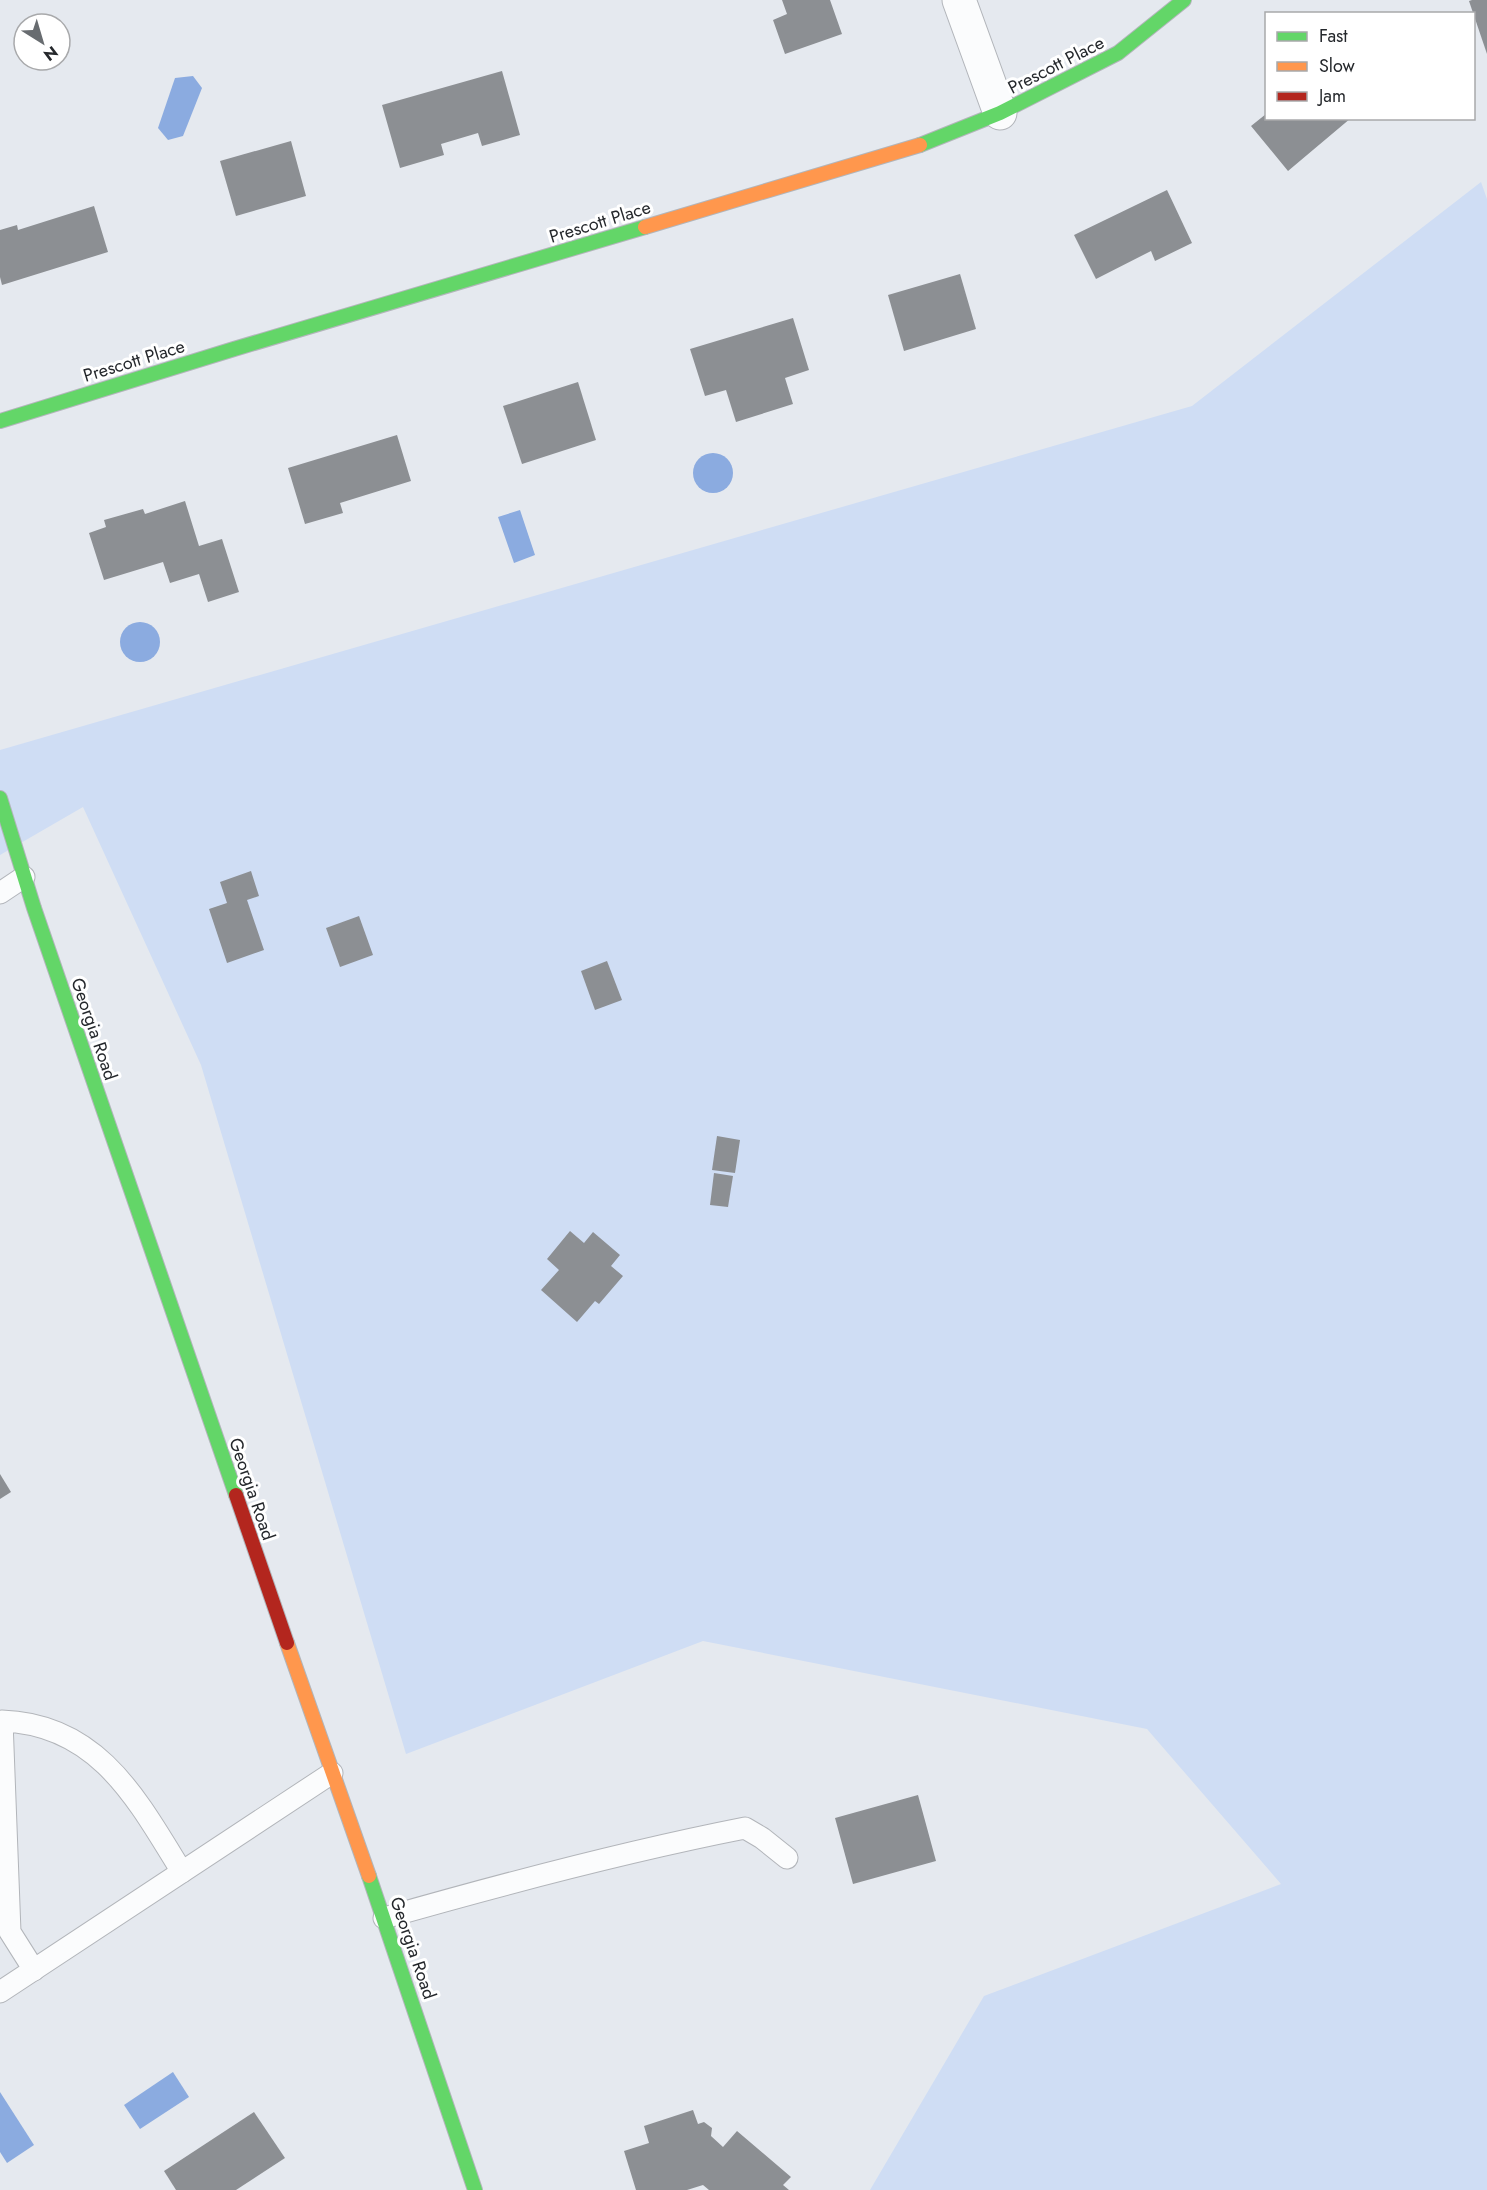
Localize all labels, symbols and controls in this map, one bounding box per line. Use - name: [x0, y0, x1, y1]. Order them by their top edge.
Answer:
- north arrow: [12, 12, 72, 72]
- legend: [1265, 12, 1475, 120]
- text: Fast: [1319, 23, 1348, 49]
- street label: Prescott Place: [1003, 30, 1109, 100]
- text: N: [39, 41, 63, 67]
- text: Slow: [1319, 53, 1356, 79]
- text: Jam: [1317, 83, 1346, 109]
- street label: Prescott Place: [546, 194, 654, 250]
- street label: Prescott Place: [80, 333, 188, 389]
- street label: Georgia Road: [64, 974, 124, 1084]
- street label: Georgia Road: [222, 1434, 282, 1544]
- street label: Georgia Road: [383, 1893, 443, 2003]

